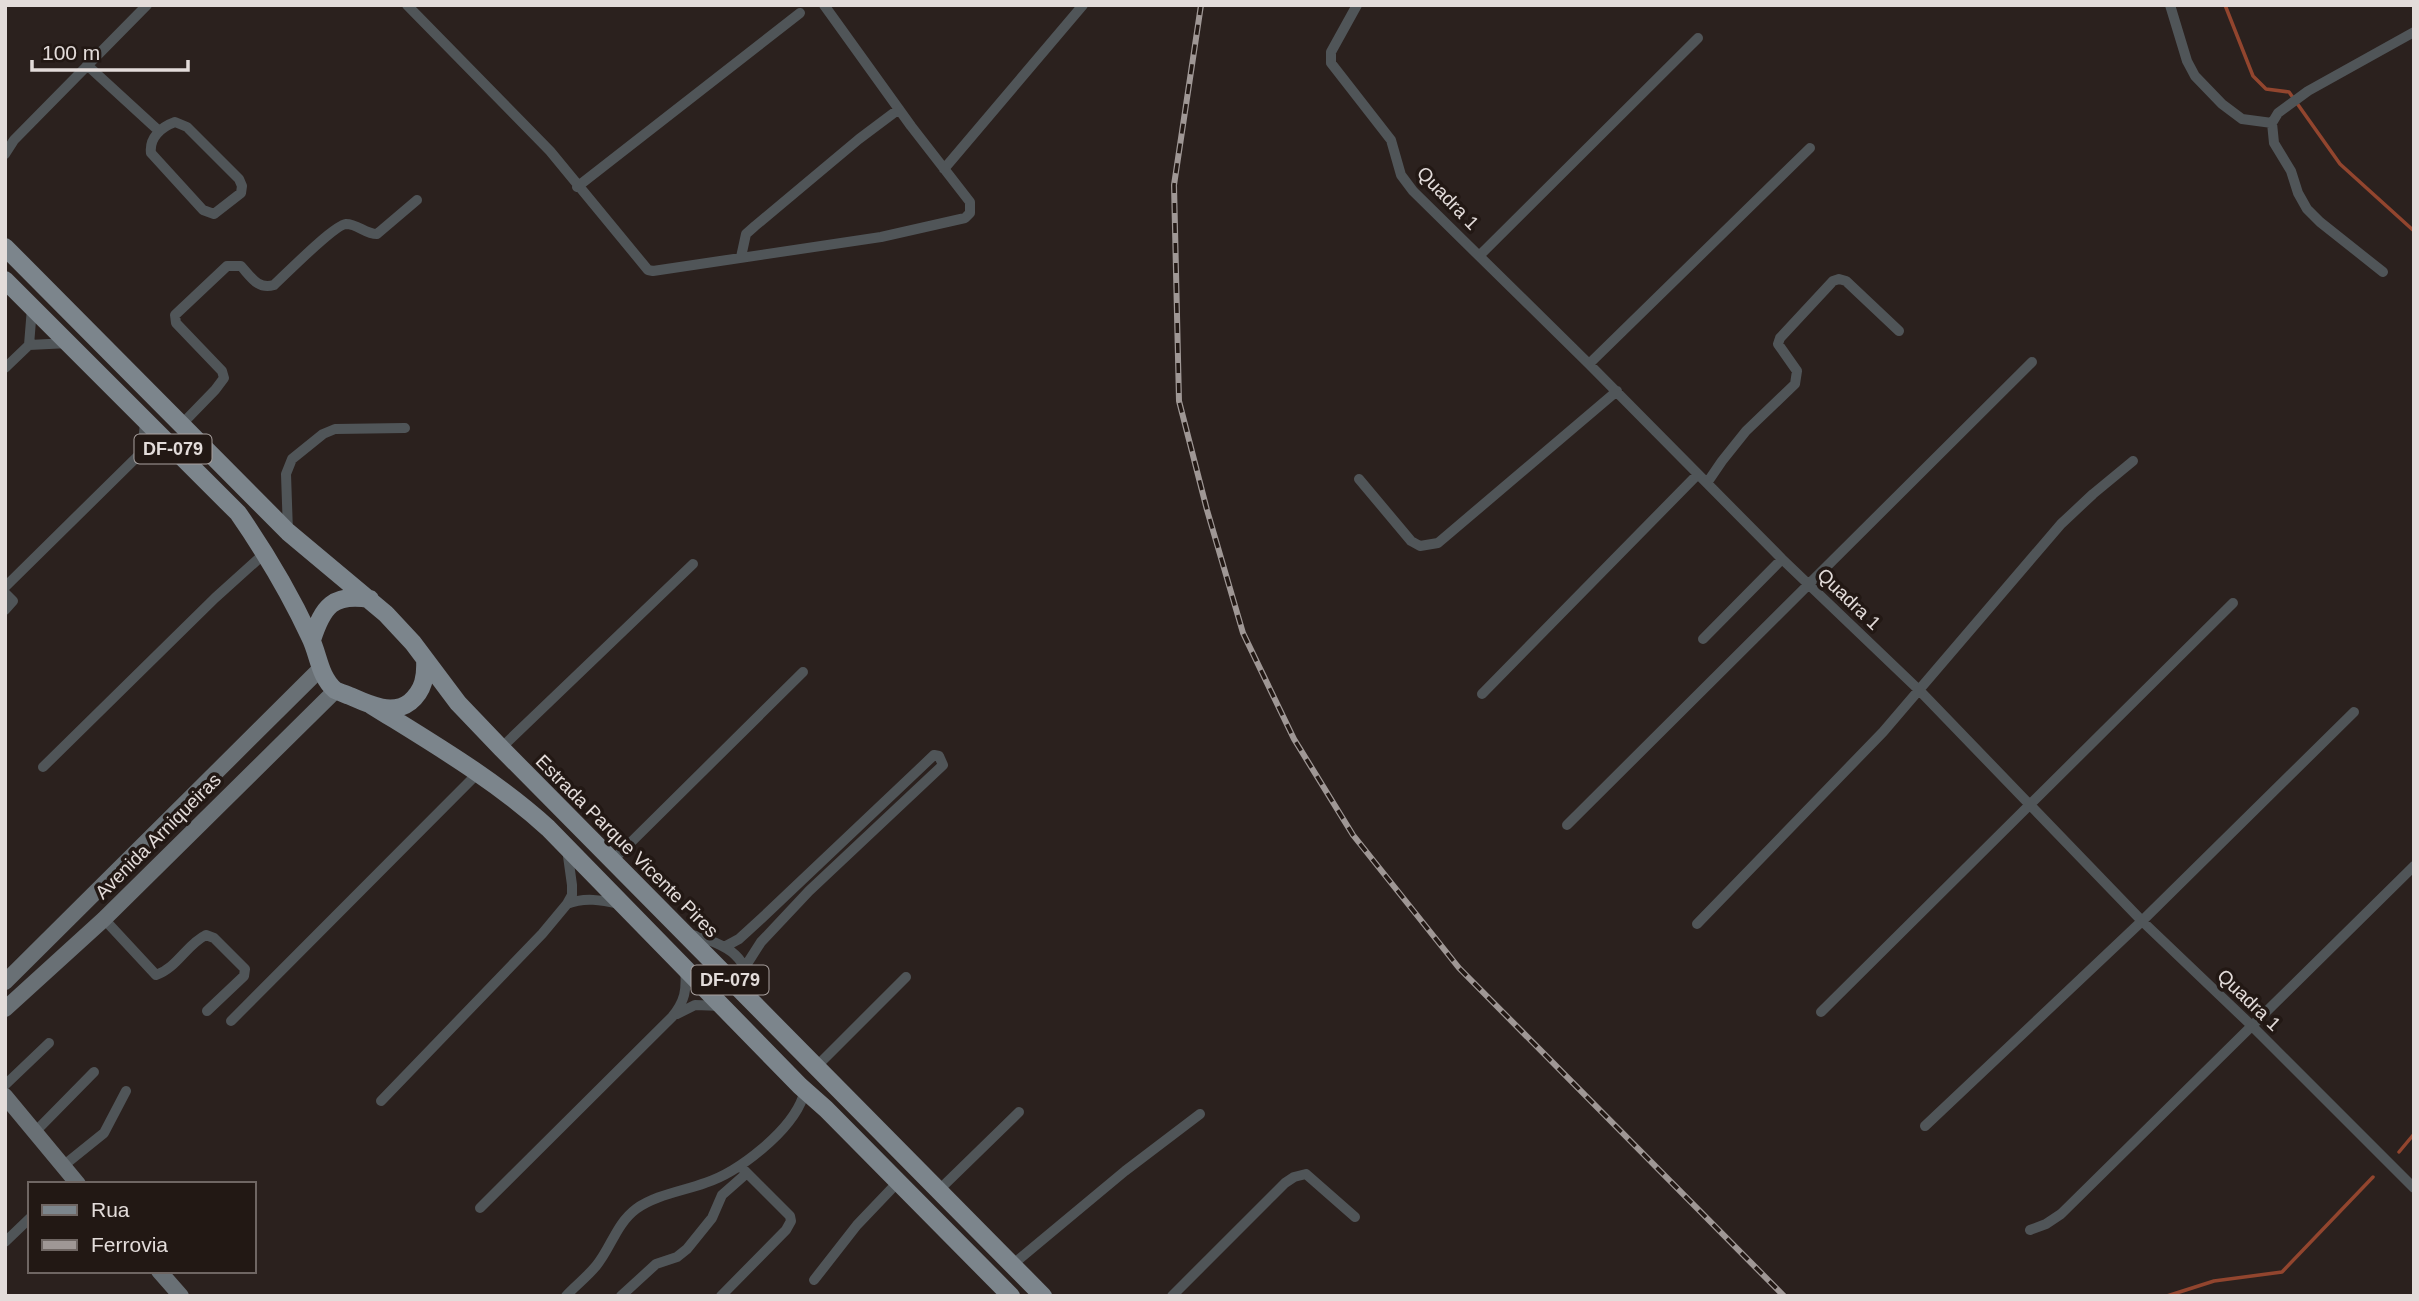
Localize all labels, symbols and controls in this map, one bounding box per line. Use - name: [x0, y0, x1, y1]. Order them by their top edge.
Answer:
- scale bar: [32, 28, 187, 72]
- text: 100 m: [42, 41, 100, 64]
- street label: Quadra 1: [1413, 162, 1483, 234]
- road number: DF-079: [134, 434, 212, 463]
- street label: Quadra 1: [1813, 564, 1885, 634]
- street label: Estrada Parque Vicente Pires: [532, 751, 722, 941]
- street label: Avenida Arniqueiras: [91, 769, 225, 903]
- road number: DF-079: [692, 965, 768, 995]
- street label: Quadra 1: [2213, 965, 2285, 1035]
- legend: [28, 1182, 256, 1273]
- text: Rua: [91, 1198, 130, 1221]
- text: Ferrovia: [91, 1233, 168, 1256]

